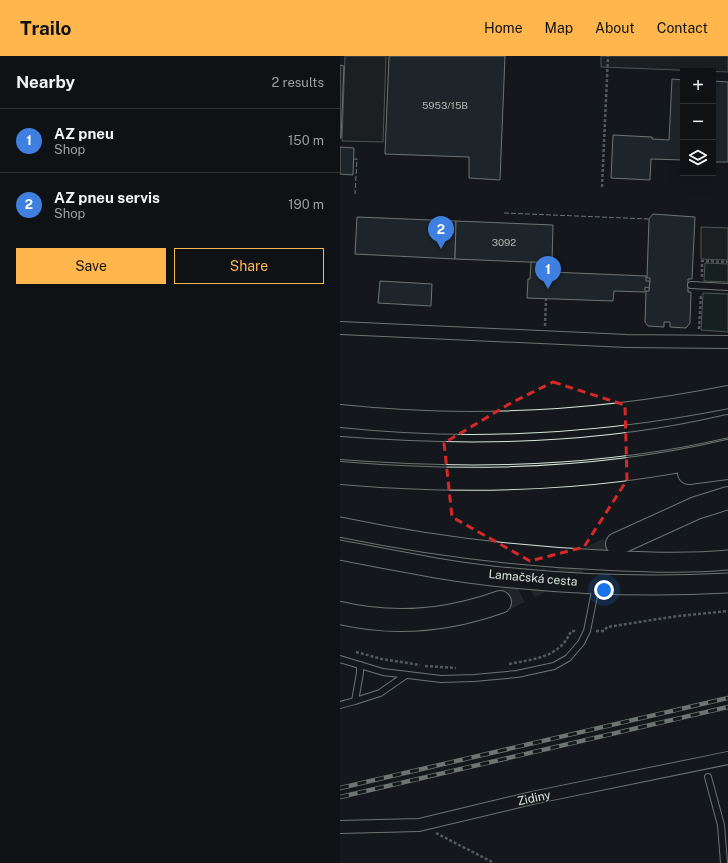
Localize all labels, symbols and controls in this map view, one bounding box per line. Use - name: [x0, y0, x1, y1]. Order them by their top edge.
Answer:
- text: Trailo: [20, 17, 72, 39]
- text: Home: [484, 20, 523, 36]
- text: Map: [545, 20, 573, 36]
- text: About: [595, 20, 635, 36]
- text: Contact: [657, 20, 708, 36]
- map controls: [680, 68, 716, 176]
- button: +: [680, 68, 716, 104]
- text: Nearby: [16, 72, 75, 92]
- text: 2 results: [272, 75, 324, 90]
- house number: 5953/15B: [422, 99, 468, 111]
- button: −: [680, 104, 716, 140]
- text: AZ pneu: [54, 125, 114, 142]
- text: 1: [26, 133, 32, 148]
- text: 150 m: [288, 133, 324, 148]
- button: layers: [680, 140, 716, 176]
- text: Shop: [54, 142, 85, 157]
- text: AZ pneu servis: [54, 189, 160, 206]
- text: 2: [25, 197, 33, 212]
- text: 190 m: [288, 197, 324, 212]
- text: Shop: [54, 206, 85, 221]
- pin: 2: [428, 216, 454, 249]
- house number: 3092: [492, 236, 516, 248]
- button: Save: [16, 248, 166, 284]
- button: Share: [174, 248, 324, 284]
- pin: 1: [535, 256, 561, 289]
- street label: Lamačská cesta: [488, 567, 578, 589]
- your location: [594, 580, 614, 600]
- street label: Zidiny: [516, 788, 553, 808]

